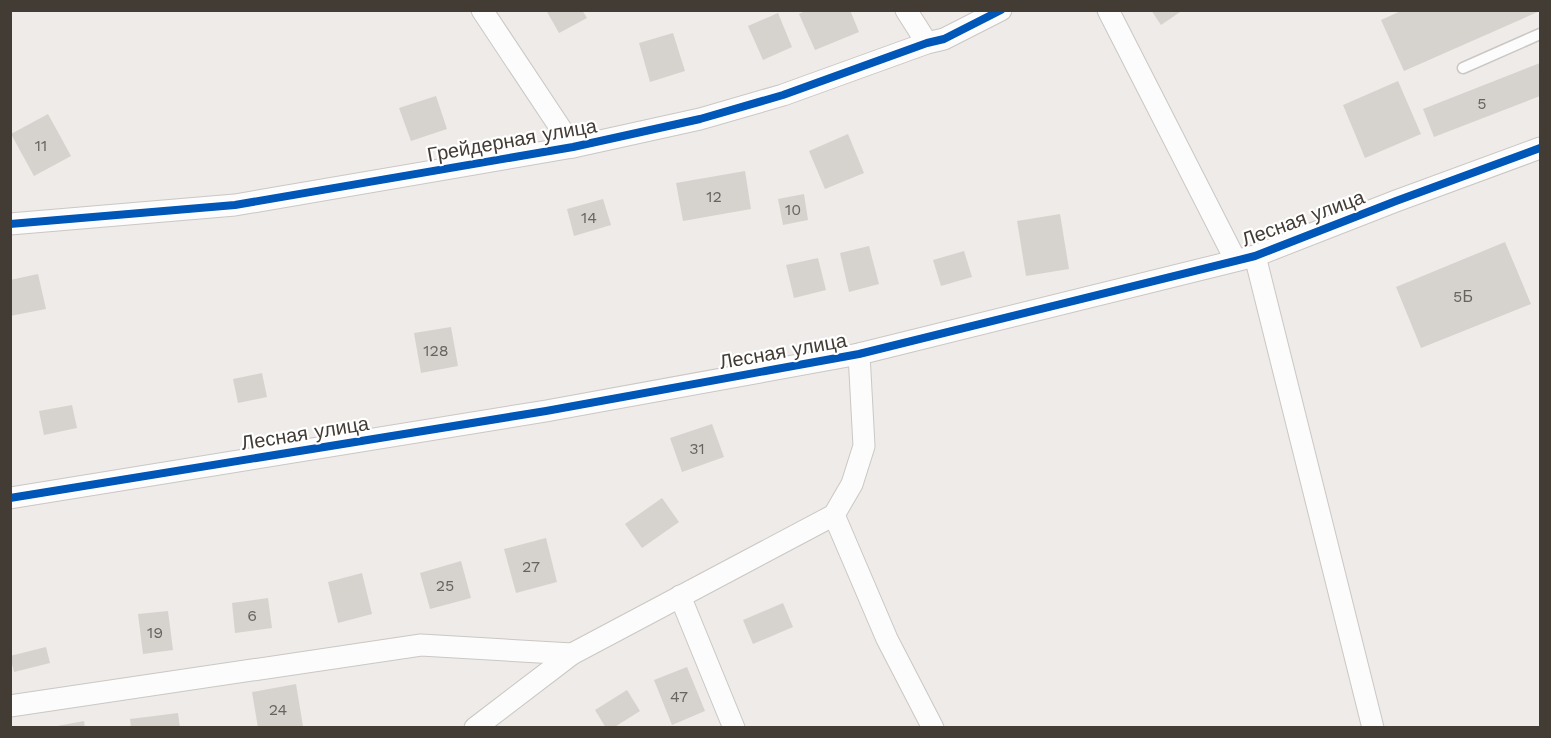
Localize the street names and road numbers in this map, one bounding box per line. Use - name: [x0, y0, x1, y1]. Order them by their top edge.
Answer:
- street label: Грейдерная улица: [425, 113, 600, 167]
- street label: Лесная улица: [1238, 184, 1369, 251]
- street label: Лесная улица: [717, 328, 849, 374]
- street label: Лесная улица: [239, 411, 371, 455]

